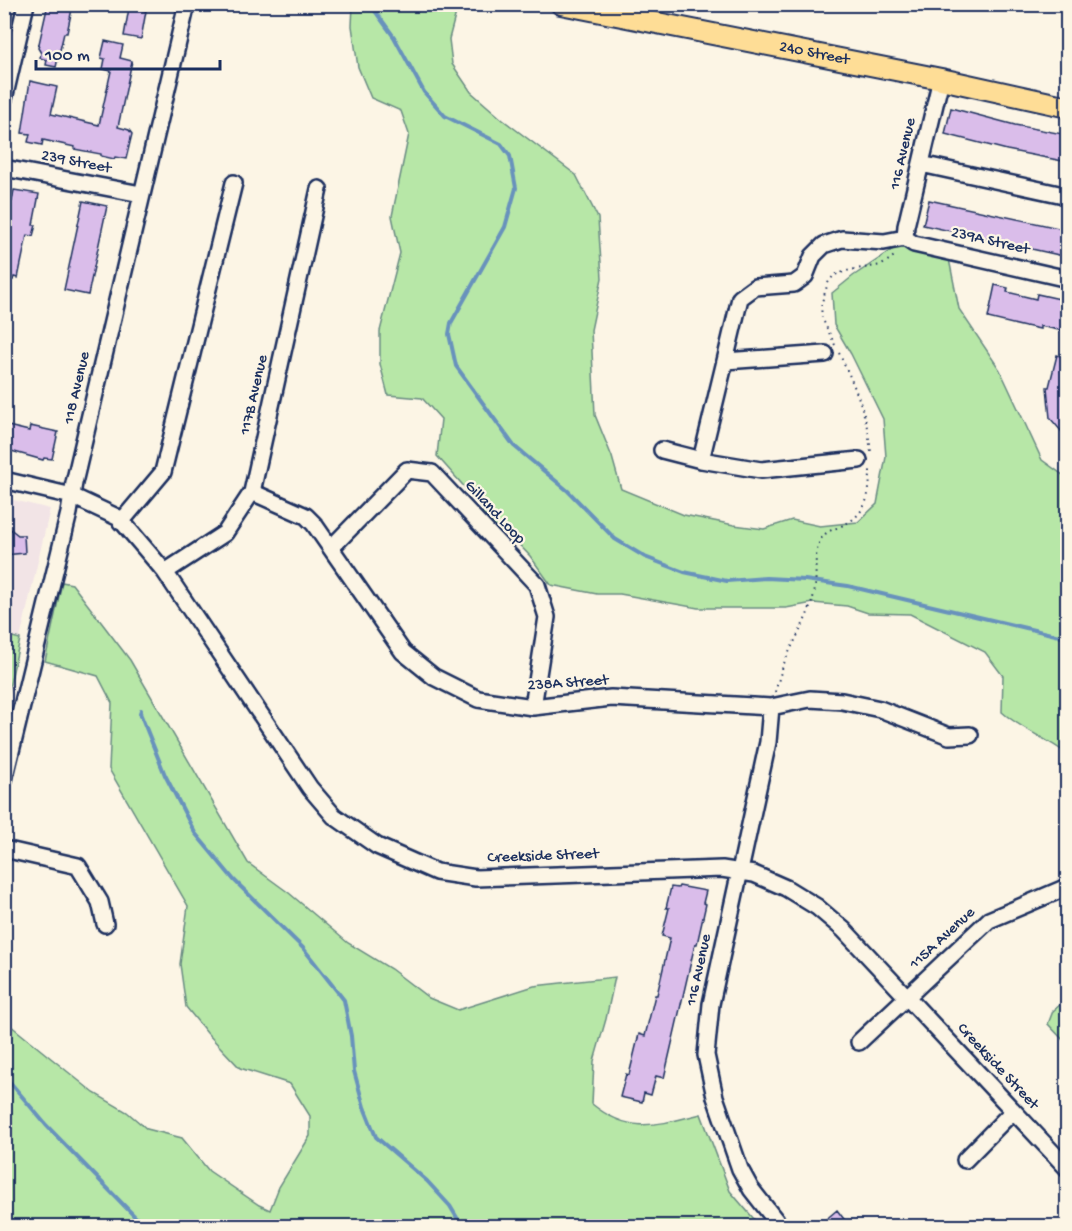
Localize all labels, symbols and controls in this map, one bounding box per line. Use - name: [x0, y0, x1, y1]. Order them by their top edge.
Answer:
- scale bar: [36, 33, 220, 71]
- street label: 240 Street: [777, 38, 852, 70]
- text: 100 m: [44, 46, 90, 67]
- street label: 116 Avenue: [886, 116, 922, 193]
- street label: 239 Street: [40, 147, 114, 179]
- street label: 239A Street: [949, 224, 1033, 261]
- street label: 118 Avenue: [60, 349, 96, 427]
- street label: 117B Avenue: [236, 353, 274, 438]
- street label: Gilland Loop: [460, 477, 529, 549]
- street label: 238A Street: [527, 672, 610, 696]
- street label: Creekside Street: [487, 846, 600, 868]
- street label: 115A Avenue: [906, 903, 980, 975]
- street label: 116 Avenue: [683, 932, 717, 1009]
- street label: Creekside Street: [952, 1020, 1043, 1115]

